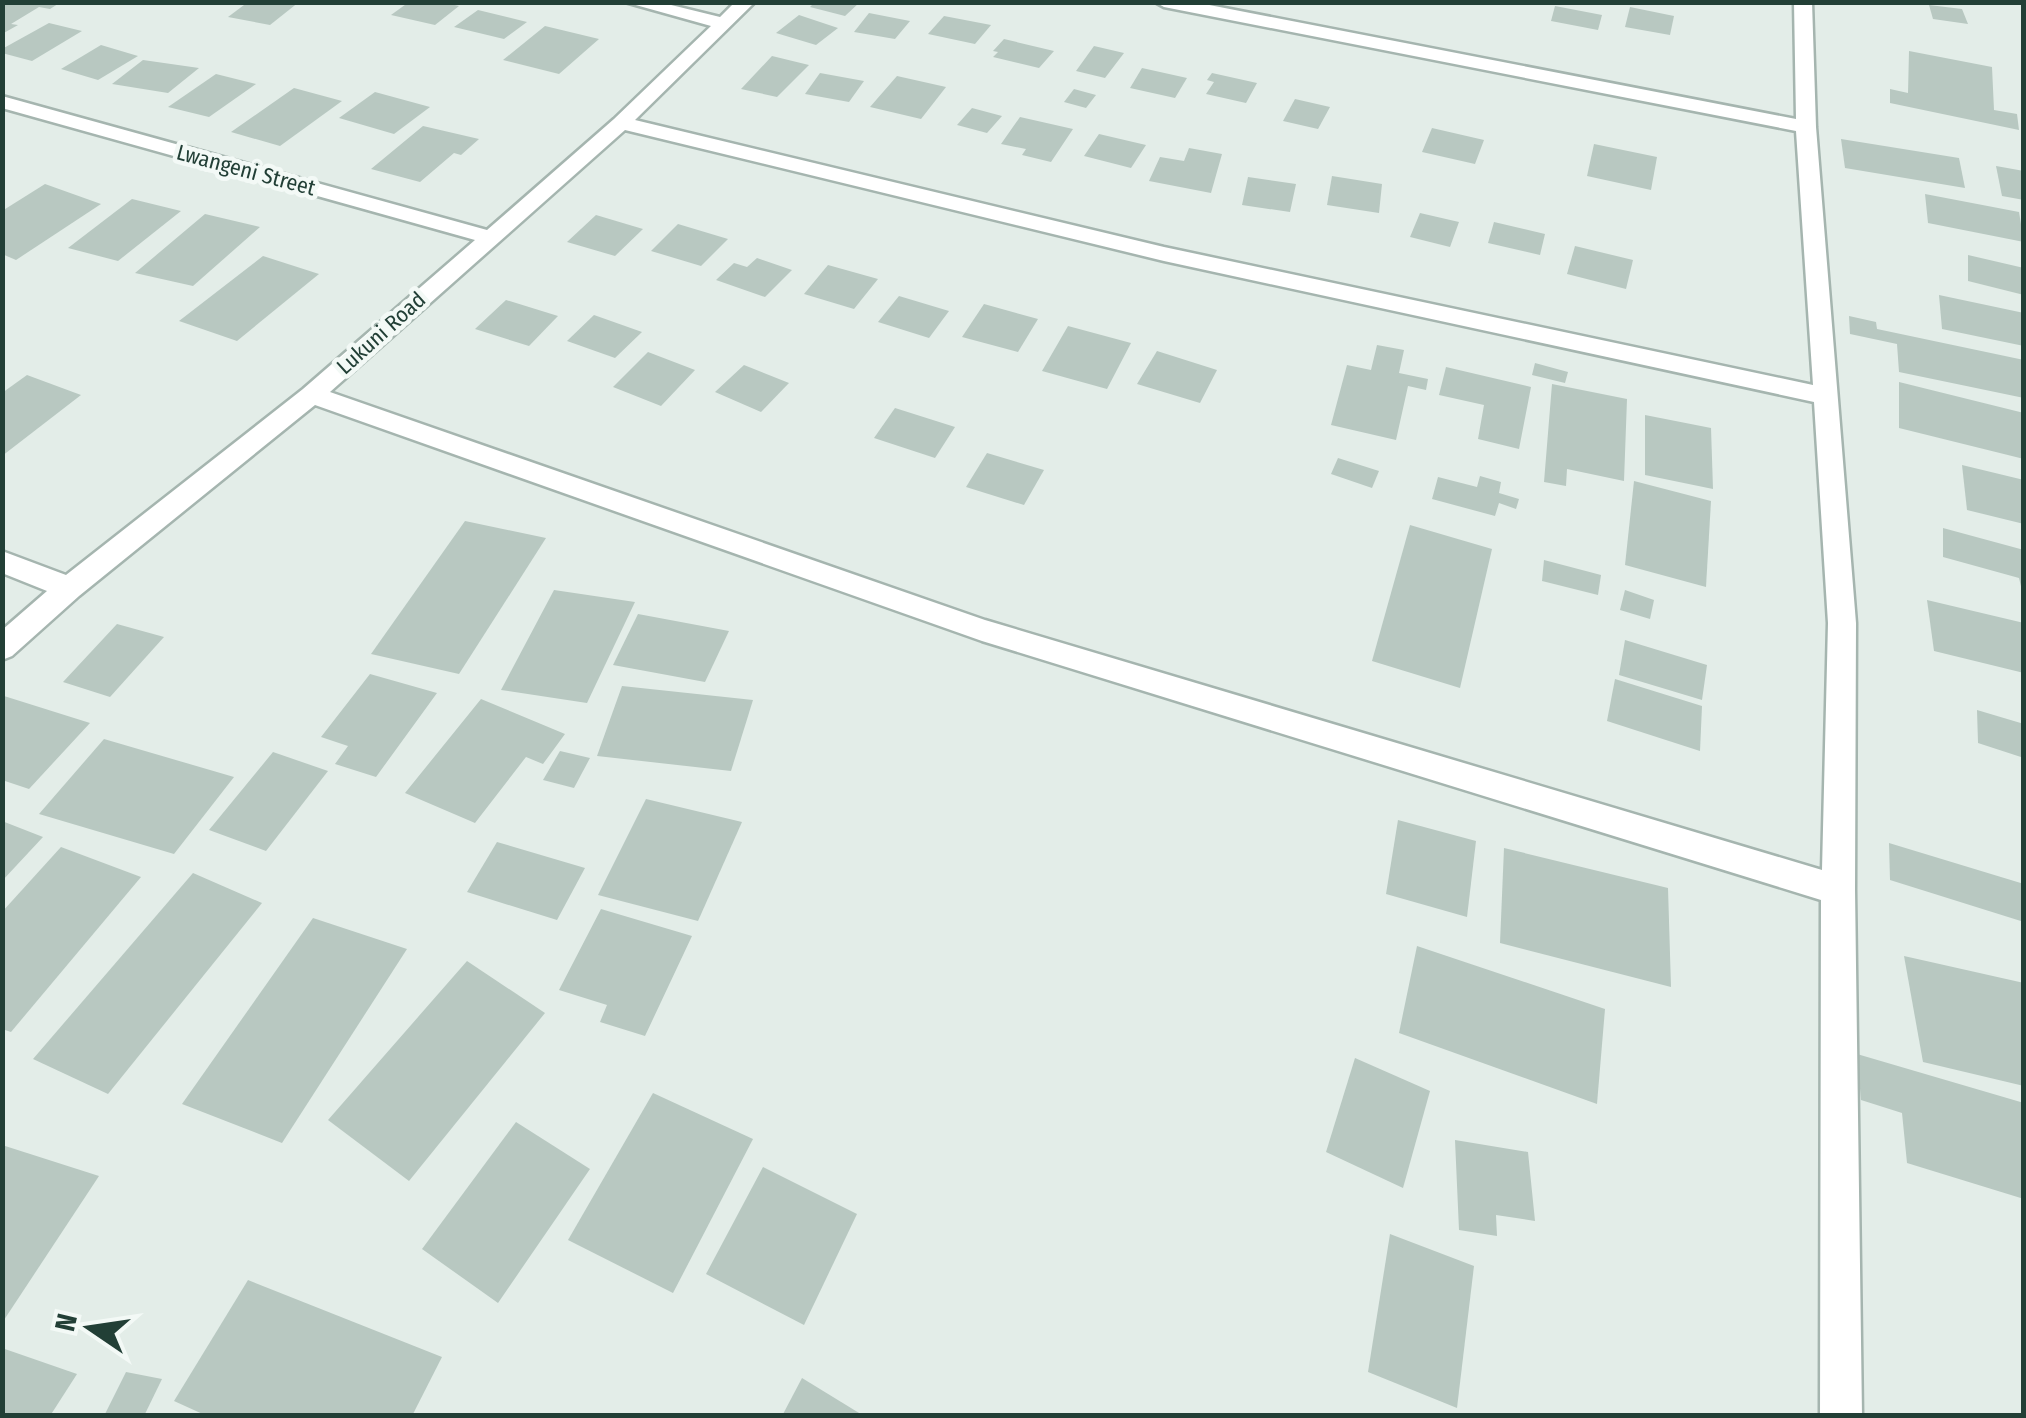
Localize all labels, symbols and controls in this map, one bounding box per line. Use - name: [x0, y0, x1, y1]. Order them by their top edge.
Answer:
- street label: Lwangeni Street: [174, 139, 319, 202]
- street label: Lukuni Road: [331, 286, 431, 380]
- north arrow: [40, 1278, 140, 1378]
- text: N: [48, 1311, 84, 1334]

